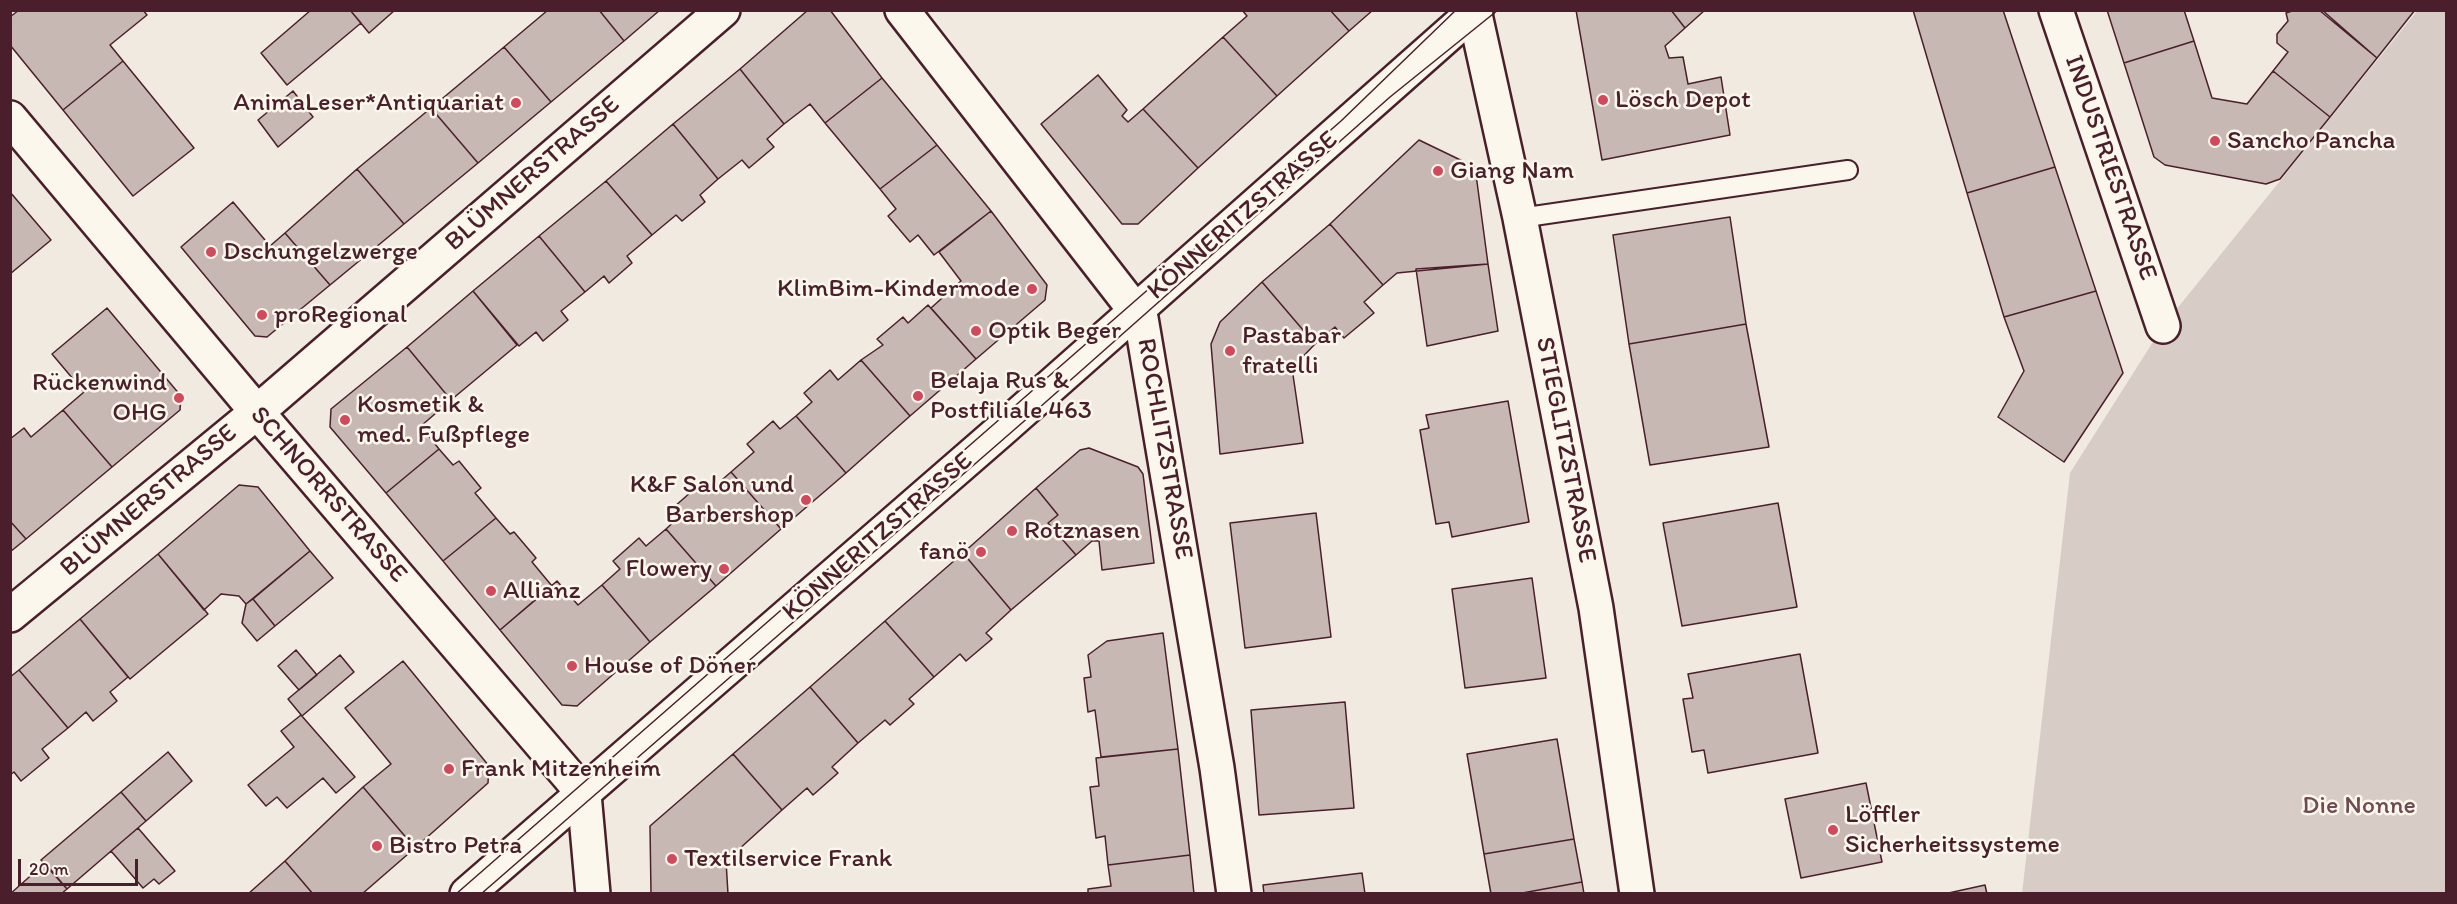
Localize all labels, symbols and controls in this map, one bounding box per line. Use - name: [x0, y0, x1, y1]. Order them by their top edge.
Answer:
- street label: INDUSTRIESTRASSE: [2057, 51, 2163, 285]
- place label: Lösch Depot: [1615, 84, 1751, 116]
- place label: AnimaLeser*Antiquariat: [233, 87, 504, 119]
- street label: BLÜMNERSTRASSE: [439, 90, 627, 258]
- marker: Lösch Depot: [1596, 93, 1610, 107]
- marker: AnimaLeser*Antiquariat: [509, 96, 523, 110]
- street label: KÖNNERITZSTRASSE: [1142, 125, 1344, 307]
- place label: Sancho Pancha: [2227, 125, 2395, 157]
- marker: Sancho Pancha: [2208, 134, 2222, 148]
- place label: Giang Nam: [1450, 155, 1574, 187]
- marker: Giang Nam: [1431, 164, 1445, 178]
- place label: Dschungelzwerge: [223, 236, 418, 268]
- marker: Dschungelzwerge: [204, 245, 218, 259]
- place label: KlimBim-Kindermode: [777, 273, 1020, 305]
- marker: KlimBim-Kindermode: [1025, 282, 1039, 296]
- place label: proRegional: [274, 299, 407, 331]
- marker: proRegional: [255, 308, 269, 322]
- place label: Optik Beger: [988, 315, 1121, 347]
- place label: Pastabar fratelli: [1242, 320, 1341, 382]
- marker: Optik Beger: [969, 324, 983, 338]
- street label: STIEGLITZSTRASSE: [1528, 335, 1602, 565]
- street label: ROCHLITZSTRASSE: [1129, 336, 1199, 562]
- marker: Pastabar fratelli: [1223, 344, 1237, 358]
- place label: Belaja Rus & Postfiliale 463: [930, 365, 1092, 426]
- place label: Rückenwind OHG: [32, 367, 167, 428]
- place label: Kosmetik & med. Fußpflege: [357, 389, 530, 450]
- marker: Belaja Rus & Postfiliale 463: [911, 389, 925, 403]
- marker: Rückenwind OHG: [172, 391, 186, 405]
- street label: SCHNORRSTRASSE: [243, 400, 413, 590]
- marker: Kosmetik & med. Fußpflege: [338, 413, 352, 427]
- street label: BLÜMNERSTRASSE: [54, 418, 244, 584]
- street label: KÖNNERITZSTRASSE: [777, 446, 979, 628]
- place label: K&F Salon und Barbershop: [630, 469, 794, 530]
- marker: K&F Salon und Barbershop: [799, 493, 813, 507]
- place label: Rotznasen: [1024, 515, 1140, 547]
- marker: Rotznasen: [1005, 524, 1019, 538]
- place label: fanö: [919, 536, 969, 568]
- marker: fanö: [974, 545, 988, 559]
- place label: Flowery: [625, 553, 712, 585]
- marker: Flowery: [717, 562, 731, 576]
- place label: Allianz: [503, 575, 581, 607]
- marker: Allianz: [484, 584, 498, 598]
- place label: House of Döner: [584, 650, 756, 682]
- marker: House of Döner: [565, 659, 579, 673]
- place label: Frank Mitzenheim: [461, 753, 661, 785]
- marker: Frank Mitzenheim: [442, 762, 456, 776]
- park label: Die Nonne: [2302, 790, 2416, 822]
- place label: Löffler Sicherheitssysteme: [1845, 799, 2060, 861]
- marker: Löffler Sicherheitssysteme: [1826, 823, 1840, 837]
- place label: Bistro Petra: [389, 830, 522, 862]
- marker: Bistro Petra: [370, 839, 384, 853]
- place label: Textilservice Frank: [684, 843, 892, 875]
- scale bar: [21, 847, 141, 885]
- marker: Textilservice Frank: [665, 852, 679, 866]
- text: 20 m: [29, 858, 69, 880]

